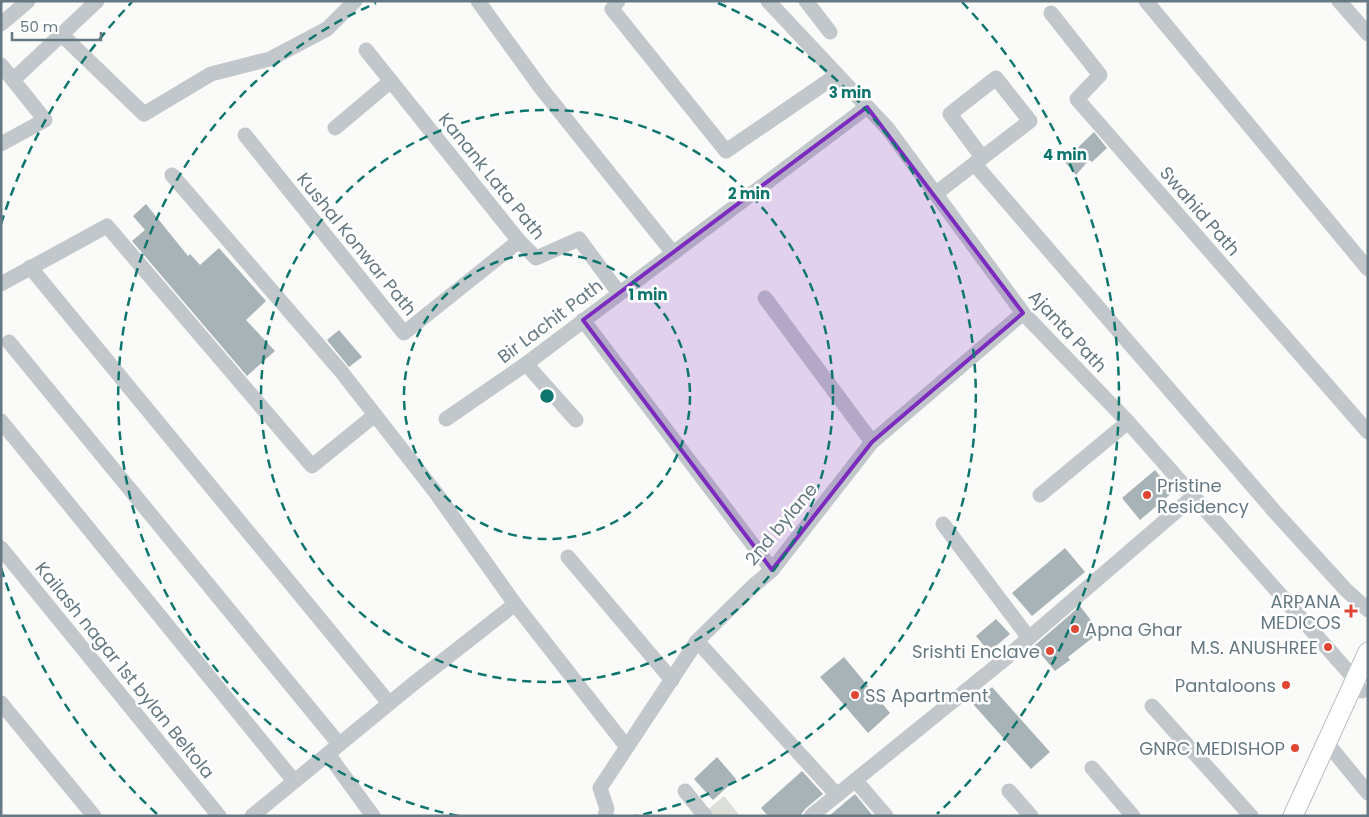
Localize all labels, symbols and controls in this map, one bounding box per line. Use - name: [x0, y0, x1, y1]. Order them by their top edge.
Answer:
- scale bar: [12, 10, 101, 42]
- text: 50 m: [20, 16, 58, 37]
- text: 3 min: [829, 82, 871, 103]
- street label: Kanank Lata Path: [433, 107, 551, 245]
- text: 4 min: [1043, 144, 1087, 165]
- street label: Swahid Path: [1154, 161, 1246, 261]
- street label: Kushal Konwar Path: [291, 167, 423, 321]
- text: 2 min: [728, 183, 770, 204]
- street label: Bir Lachit Path: [492, 273, 608, 369]
- text: 1 min: [628, 284, 668, 305]
- street label: Ajanta Path: [1023, 284, 1113, 378]
- centre of rings: [538, 387, 556, 405]
- place label: Pristine Residency: [1157, 473, 1249, 519]
- street label: 2nd bylane: [739, 478, 823, 570]
- marker: Pristine Residency: [1141, 489, 1153, 501]
- street label: Kailash nagar 1st bylan Beltola: [30, 556, 220, 784]
- place label: ARPANA MEDICOS: [1261, 589, 1341, 635]
- marker: ARPANA MEDICOS: [1345, 605, 1357, 617]
- place label: Apna Ghar: [1085, 617, 1182, 642]
- marker: Apna Ghar: [1069, 623, 1081, 635]
- place label: M.S. ANUSHREE: [1190, 635, 1318, 660]
- place label: Srishti Enclave: [912, 639, 1040, 664]
- marker: M.S. ANUSHREE: [1322, 641, 1334, 653]
- marker: Srishti Enclave: [1044, 645, 1056, 657]
- place label: Pantaloons: [1175, 673, 1276, 698]
- marker: Pantaloons: [1280, 679, 1292, 691]
- place label: SS Apartment: [865, 683, 988, 708]
- marker: SS Apartment: [849, 689, 861, 701]
- place label: GNRC MEDISHOP: [1139, 736, 1285, 761]
- marker: GNRC MEDISHOP: [1289, 742, 1301, 754]

